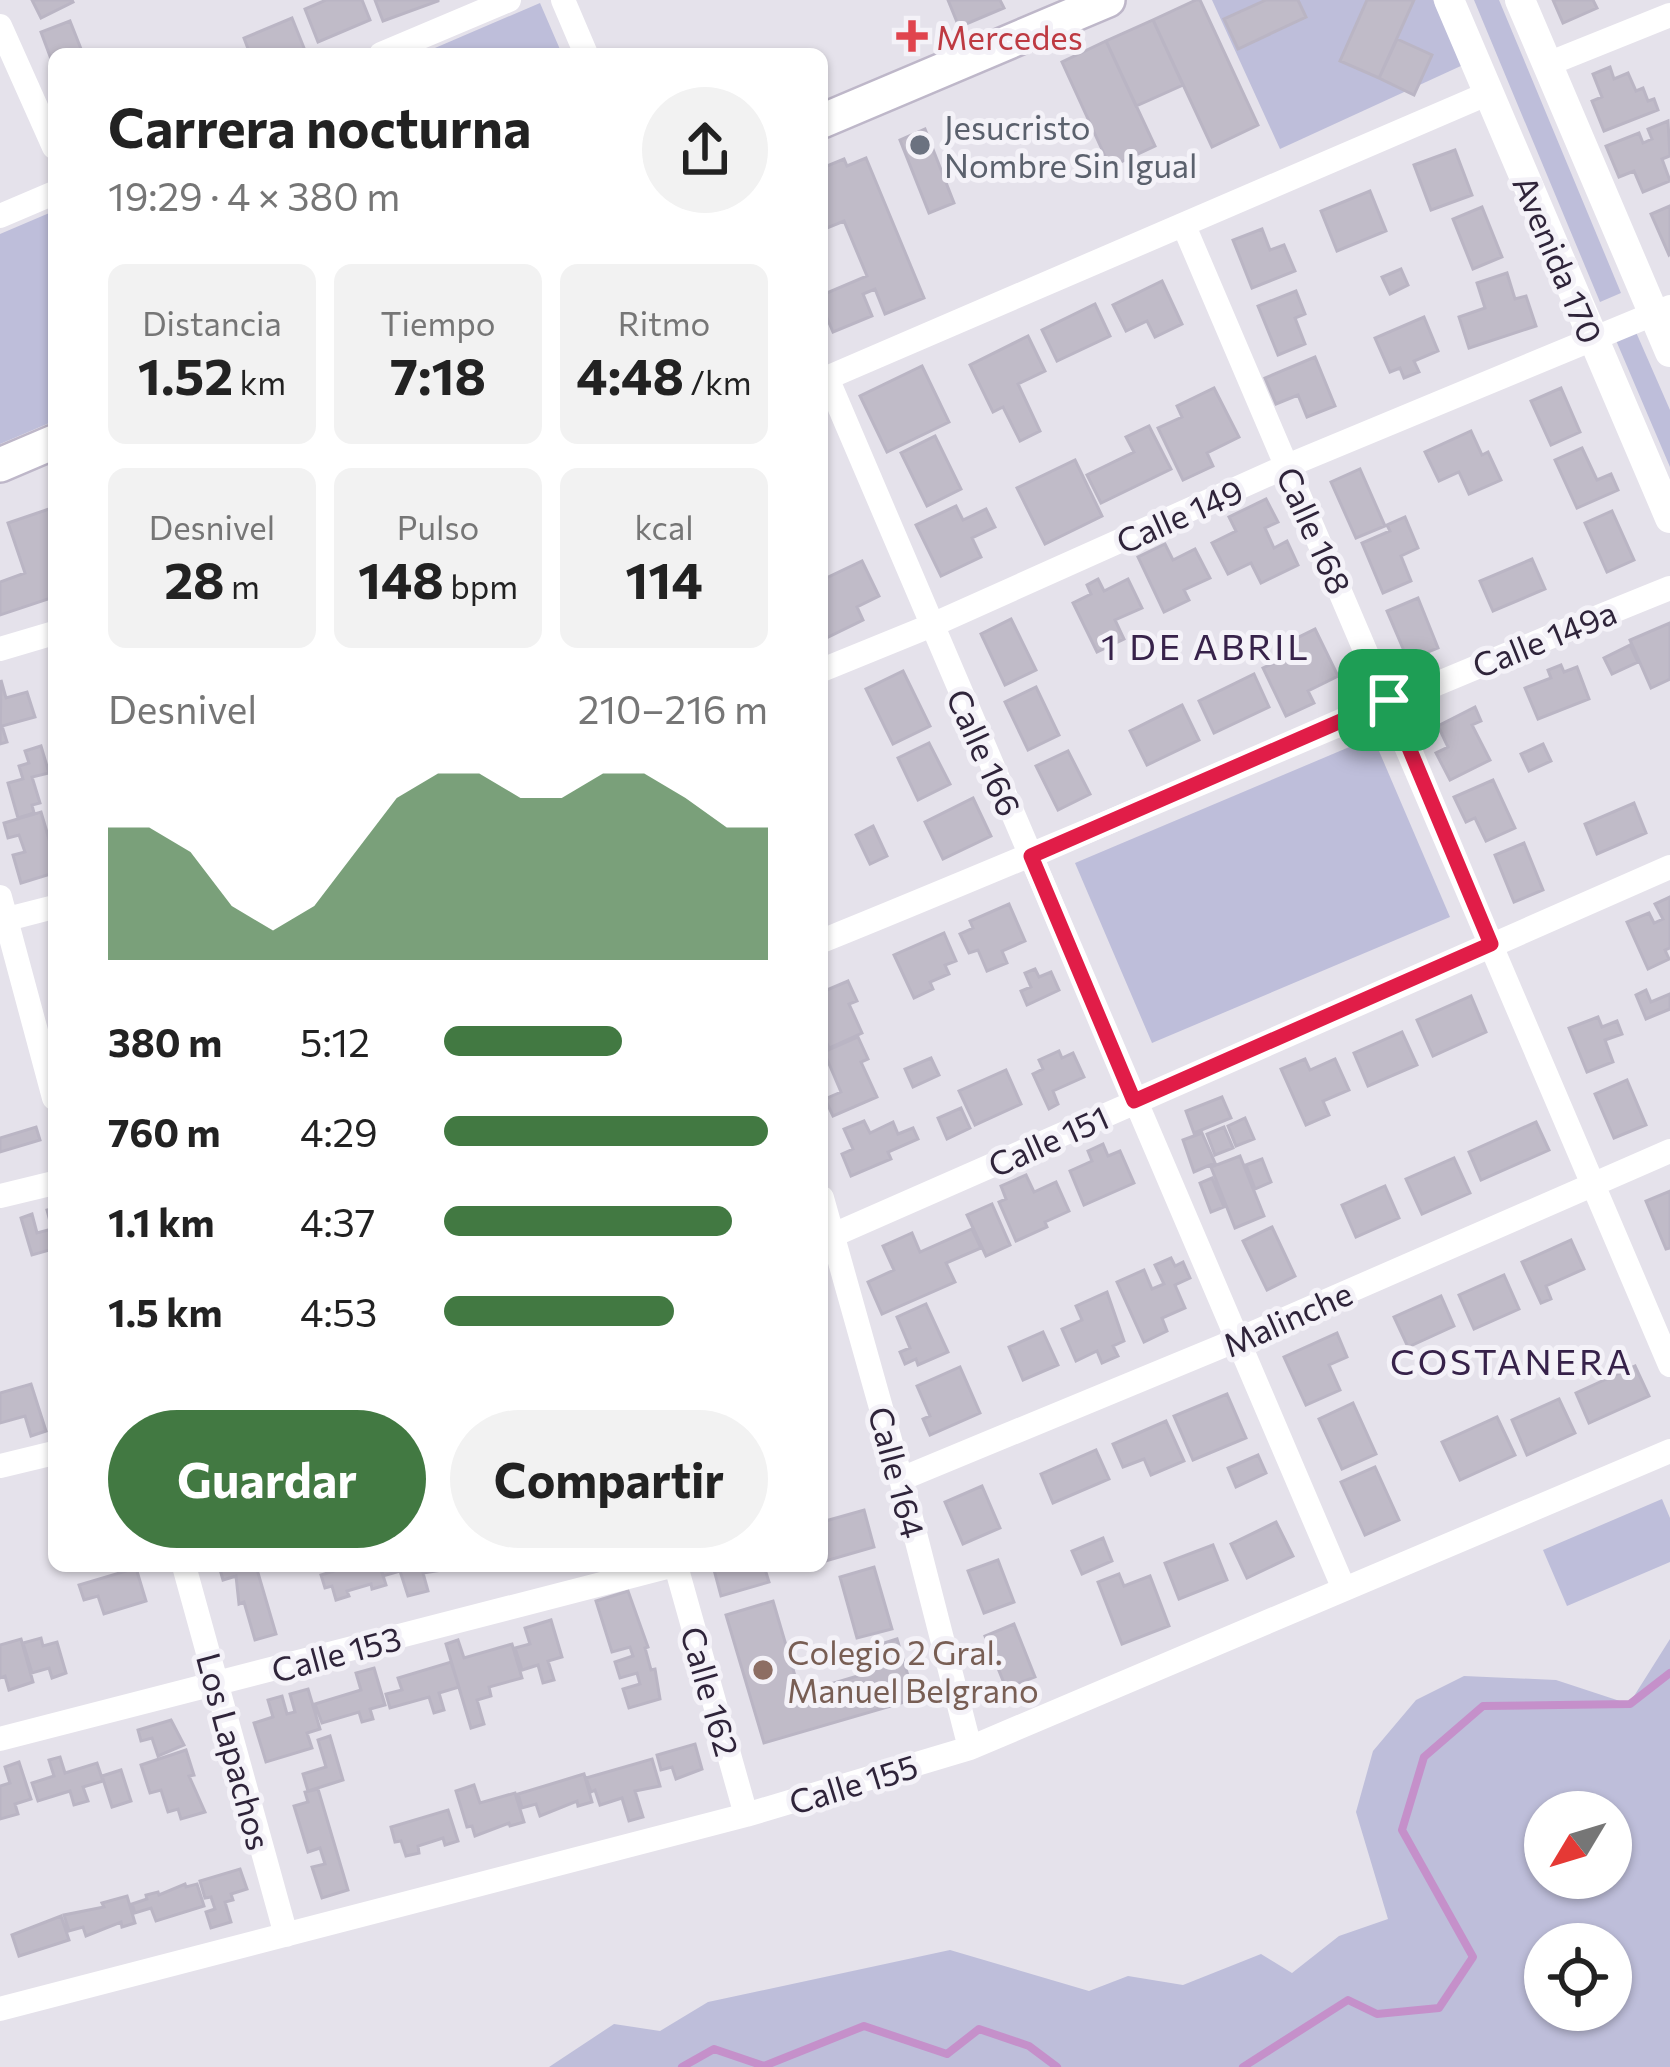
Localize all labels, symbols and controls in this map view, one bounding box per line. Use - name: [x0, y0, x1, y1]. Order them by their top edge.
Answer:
- place label: Mercedes: [936, 16, 1083, 57]
- marker: Mercedes: [899, 23, 925, 49]
- button: share: [642, 87, 768, 213]
- text: Carrera nocturna: [108, 93, 531, 159]
- place label: Jesucristo Nombre Sin Igual: [944, 106, 1198, 185]
- marker: Jesucristo Nombre Sin Igual: [907, 132, 933, 158]
- street label: Avenida 170: [1505, 169, 1613, 349]
- text: 19:29 · 4 × 380 m: [108, 171, 400, 219]
- text: Distancia: [142, 302, 282, 343]
- text: Tiempo: [380, 302, 496, 343]
- text: Ritmo: [618, 302, 710, 343]
- text: 1.52: [138, 343, 233, 406]
- text: 7:18: [390, 343, 486, 406]
- text: 4:48: [576, 343, 684, 406]
- text: km: [233, 361, 286, 402]
- text: /km: [684, 361, 752, 402]
- street label: Calle 168: [1269, 460, 1361, 600]
- street label: Calle 149: [1109, 469, 1249, 561]
- text: Desnivel: [149, 506, 275, 547]
- text: Pulso: [397, 506, 479, 547]
- text: kcal: [634, 506, 694, 547]
- text: 28: [164, 547, 225, 610]
- text: 148: [358, 547, 444, 610]
- text: 114: [625, 547, 703, 610]
- text: m: [225, 565, 260, 606]
- text: bpm: [444, 565, 518, 606]
- street label: Calle 149a: [1466, 591, 1622, 685]
- district label: 1 DE ABRIL: [1101, 623, 1311, 667]
- pin: [1338, 649, 1440, 751]
- icon: arrive: [1356, 667, 1422, 733]
- street label: Calle 166: [939, 682, 1031, 822]
- text: Desnivel: [108, 684, 257, 732]
- text: 210–216 m: [578, 684, 768, 732]
- text: 380 m: [108, 1017, 222, 1065]
- text: 5:12: [300, 1017, 370, 1065]
- street label: Calle 151: [981, 1095, 1115, 1185]
- text: 760 m: [108, 1107, 221, 1155]
- text: 4:29: [300, 1107, 378, 1155]
- text: 1.1 km: [108, 1197, 215, 1245]
- text: 4:37: [300, 1197, 375, 1245]
- street label: Malinche: [1216, 1271, 1358, 1365]
- text: 1.5 km: [108, 1287, 223, 1335]
- text: 4:53: [300, 1287, 377, 1335]
- district label: COSTANERA: [1390, 1338, 1634, 1382]
- street label: Calle 164: [861, 1402, 935, 1542]
- button: Guardar: [108, 1410, 426, 1548]
- button: Compartir: [450, 1410, 768, 1548]
- street label: Calle 153: [267, 1616, 405, 1690]
- street label: Calle 162: [673, 1622, 749, 1760]
- place label: Colegio 2 Gral. Manuel Belgrano: [787, 1631, 1039, 1710]
- street label: Los Lapachos: [189, 1648, 281, 1854]
- marker: Colegio 2 Gral. Manuel Belgrano: [750, 1657, 776, 1683]
- street label: Calle 155: [784, 1744, 922, 1822]
- north arrow: [1524, 1791, 1632, 1899]
- map controls: [1524, 1791, 1632, 2031]
- button: locate: [1524, 1923, 1632, 2031]

